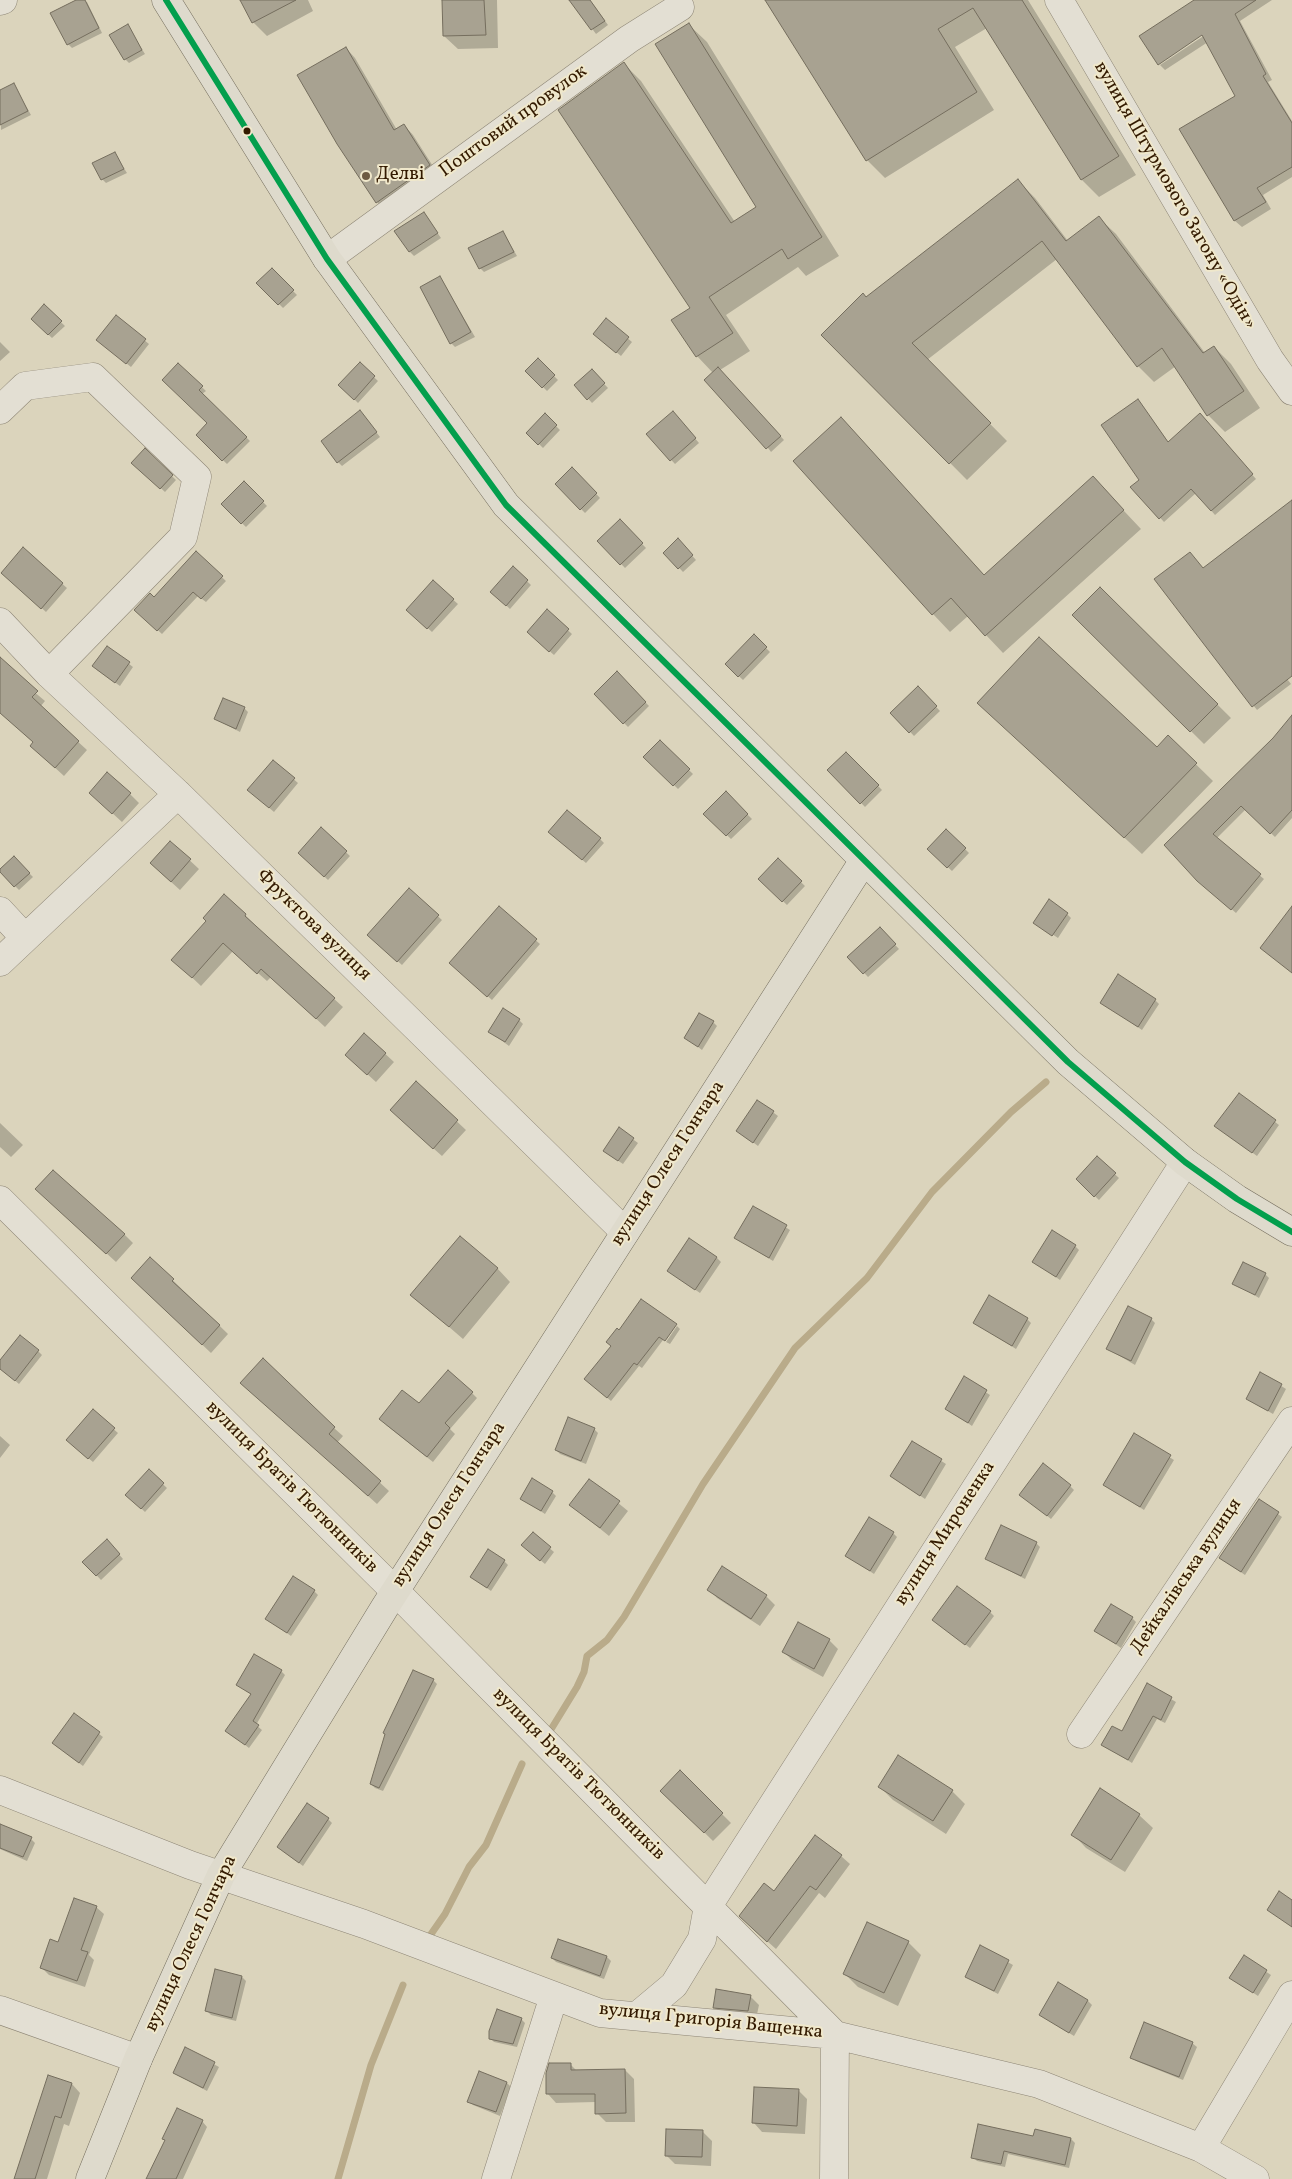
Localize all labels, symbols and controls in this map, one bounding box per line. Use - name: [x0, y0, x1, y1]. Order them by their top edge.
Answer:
- street label: вулиця Штурмового Загону «Одін»: [1088, 58, 1260, 334]
- street label: Поштовий провулок: [436, 61, 592, 183]
- unlabelled marker: [242, 126, 252, 136]
- place label: Делві: [376, 165, 425, 187]
- marker: Делві: [360, 170, 372, 182]
- street label: Фруктова вулиця: [251, 865, 375, 987]
- street label: вулиця Олеся Гончара: [607, 1077, 731, 1251]
- street label: вулиця Братів Тютюнників: [200, 1397, 382, 1579]
- street label: вулиця Олеся Гончара: [388, 1418, 512, 1592]
- street label: вулиця Мироненка: [891, 1457, 1001, 1611]
- street label: Дейкалівська вулиця: [1126, 1495, 1248, 1659]
- street label: вулиця Братів Тютюнників: [487, 1684, 669, 1866]
- street label: вулиця Олеся Гончара: [141, 1852, 243, 2036]
- street label: вулиця Григорія Ващенка: [598, 1999, 824, 2045]

